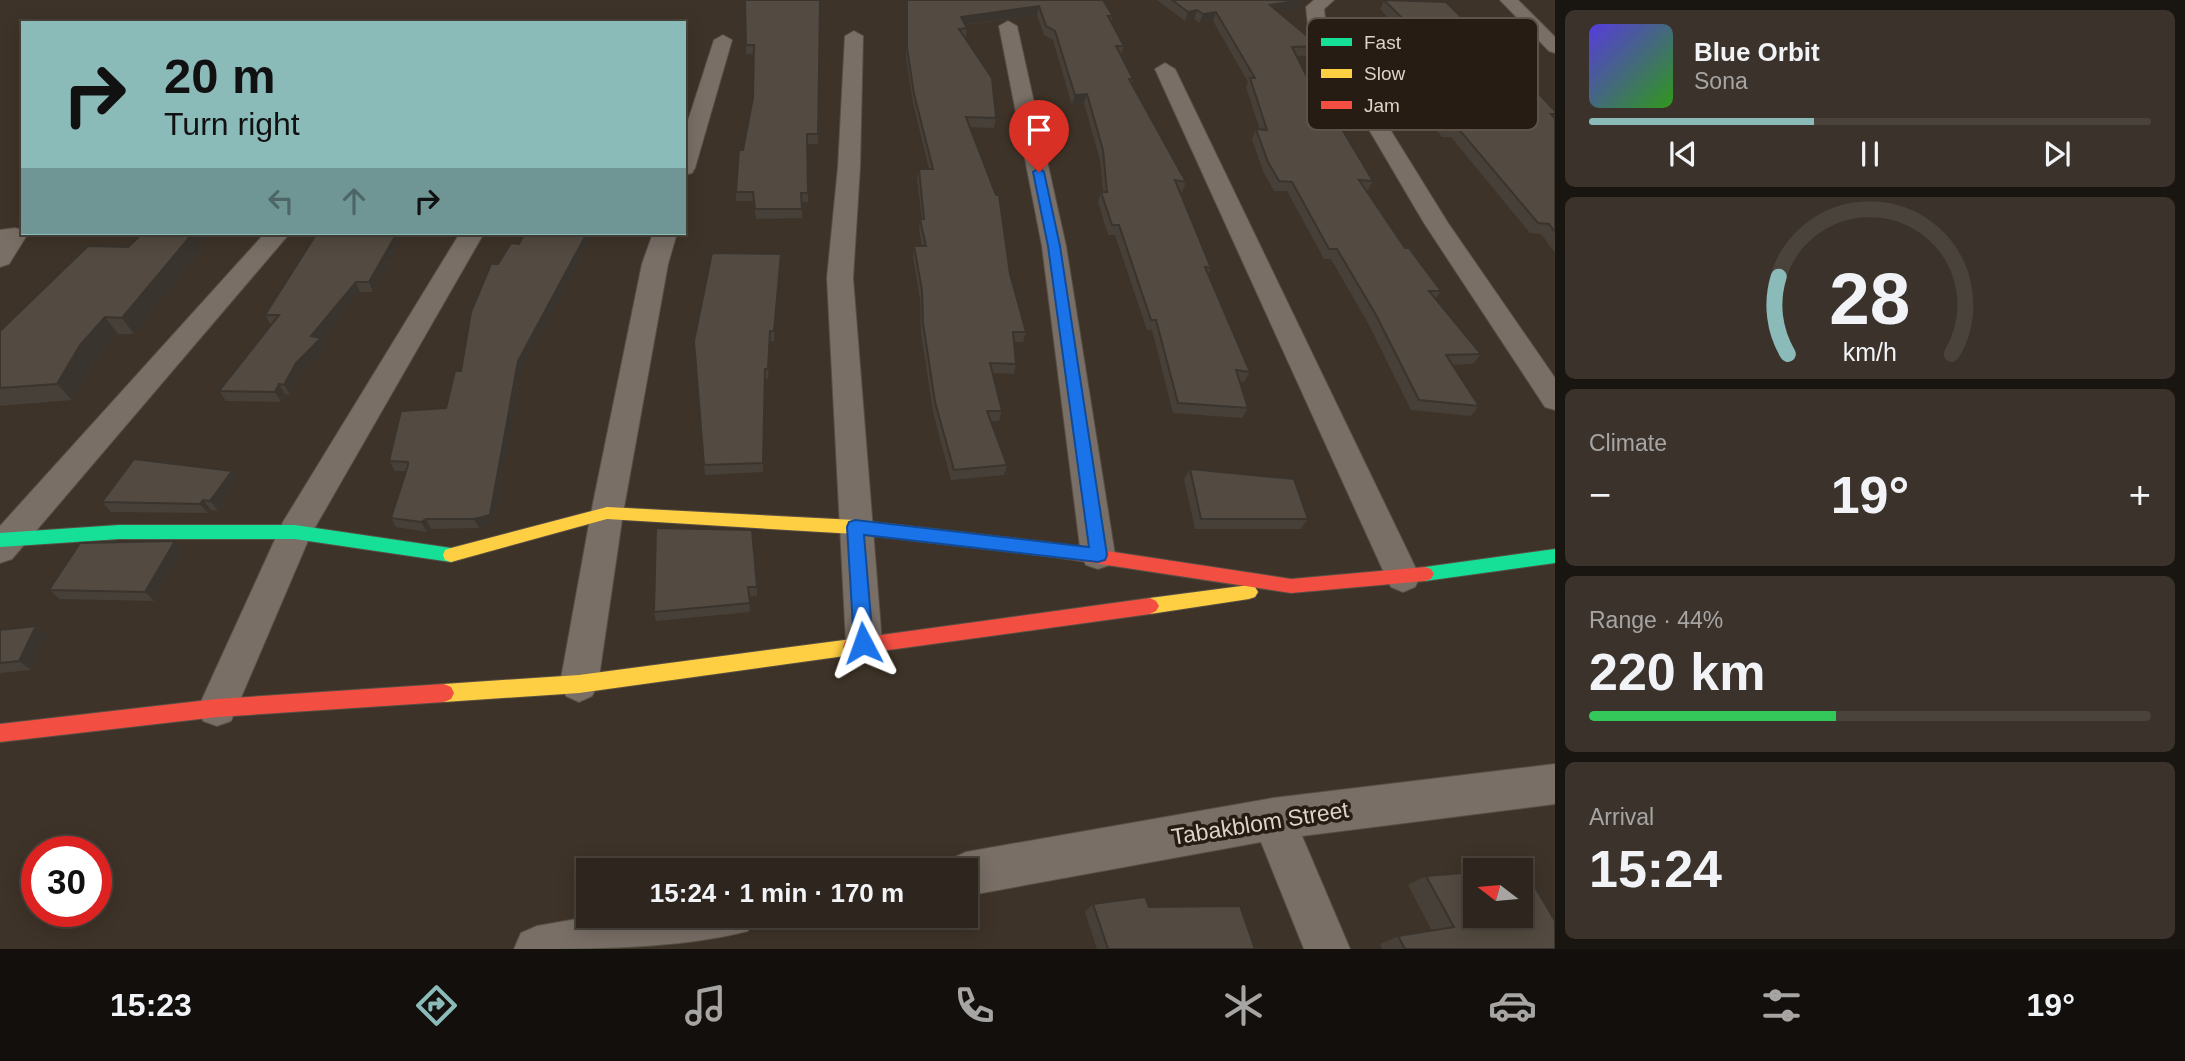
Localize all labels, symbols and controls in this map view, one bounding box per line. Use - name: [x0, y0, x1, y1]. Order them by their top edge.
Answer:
- legend: [1307, 18, 1538, 130]
- text: Fast: [1364, 32, 1402, 53]
- text: Blue Orbit: [1694, 37, 1820, 67]
- icon: right: [49, 49, 140, 140]
- text: 20 m: [164, 49, 276, 103]
- text: Slow: [1364, 63, 1405, 84]
- text: Sona: [1694, 68, 1748, 94]
- text: Jam: [1364, 95, 1400, 116]
- pin: [1009, 100, 1069, 172]
- text: Turn right: [164, 106, 300, 142]
- icon: arrive: [1020, 111, 1058, 149]
- icon: previous: [1664, 135, 1702, 173]
- icon: pause: [1851, 135, 1889, 173]
- icon: next: [2038, 135, 2076, 173]
- icon: left: [262, 182, 300, 220]
- icon: ahead: [335, 182, 373, 220]
- icon: right: [408, 182, 446, 220]
- text: 28: [1830, 258, 1910, 339]
- text: km/h: [1843, 338, 1897, 366]
- text: Climate: [1589, 430, 1667, 456]
- text: 19°: [1831, 466, 1909, 524]
- text: −: [1589, 474, 1611, 516]
- text: +: [2129, 474, 2151, 516]
- position arrow: [826, 606, 900, 680]
- text: Range · 44%: [1589, 607, 1723, 633]
- text: 220 km: [1589, 643, 1765, 701]
- street label: Tabakblom Street: [1170, 796, 1351, 850]
- text: Arrival: [1589, 804, 1654, 830]
- speed limit sign: 30: [21, 836, 112, 927]
- text: 15:24: [1589, 840, 1722, 898]
- north arrow: [1463, 858, 1533, 928]
- map controls: [1463, 858, 1533, 928]
- text: 15:24 · 1 min · 170 m: [650, 878, 904, 908]
- icon: directions: [412, 981, 461, 1030]
- icon: music: [681, 981, 730, 1030]
- icon: phone: [950, 981, 999, 1030]
- icon: climate: [1219, 981, 1268, 1030]
- icon: car: [1488, 981, 1537, 1030]
- icon: filters: [1757, 981, 1806, 1030]
- text: 15:23: [110, 987, 192, 1023]
- text: 19°: [2027, 987, 2075, 1023]

